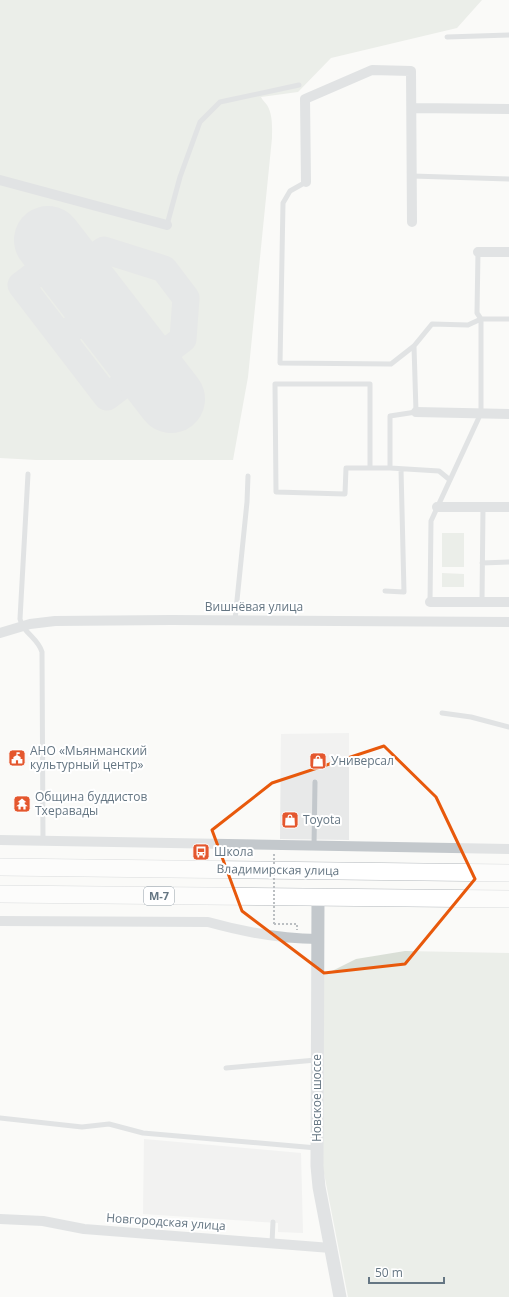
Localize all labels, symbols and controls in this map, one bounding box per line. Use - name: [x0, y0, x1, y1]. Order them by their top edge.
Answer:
- street label: Вишнёвая улица: [205, 598, 303, 615]
- place label: АНО «Мьянманский культурный центр»: [30, 742, 147, 773]
- public building icon: АНО «Мьянманский культурный центр»: [7, 748, 27, 768]
- shop icon: Универсал: [308, 751, 328, 771]
- place label: Универсал: [331, 752, 394, 769]
- place label: Община буддистов Тхеравады: [35, 788, 147, 819]
- temple icon: Община буддистов Тхеравады: [12, 794, 32, 814]
- shop icon: Toyota: [280, 810, 300, 830]
- place label: Toyota: [303, 811, 341, 828]
- bus stop icon: Школа: [191, 842, 211, 862]
- place label: Школа: [214, 843, 253, 860]
- street label: Владимирская улица: [217, 860, 339, 879]
- road number: М-7: [144, 887, 174, 905]
- street label: Новское шоссе: [308, 1054, 325, 1142]
- street label: Новгородская улица: [106, 1209, 226, 1234]
- scale bar: [369, 1259, 444, 1285]
- text: 50 m: [375, 1264, 403, 1281]

